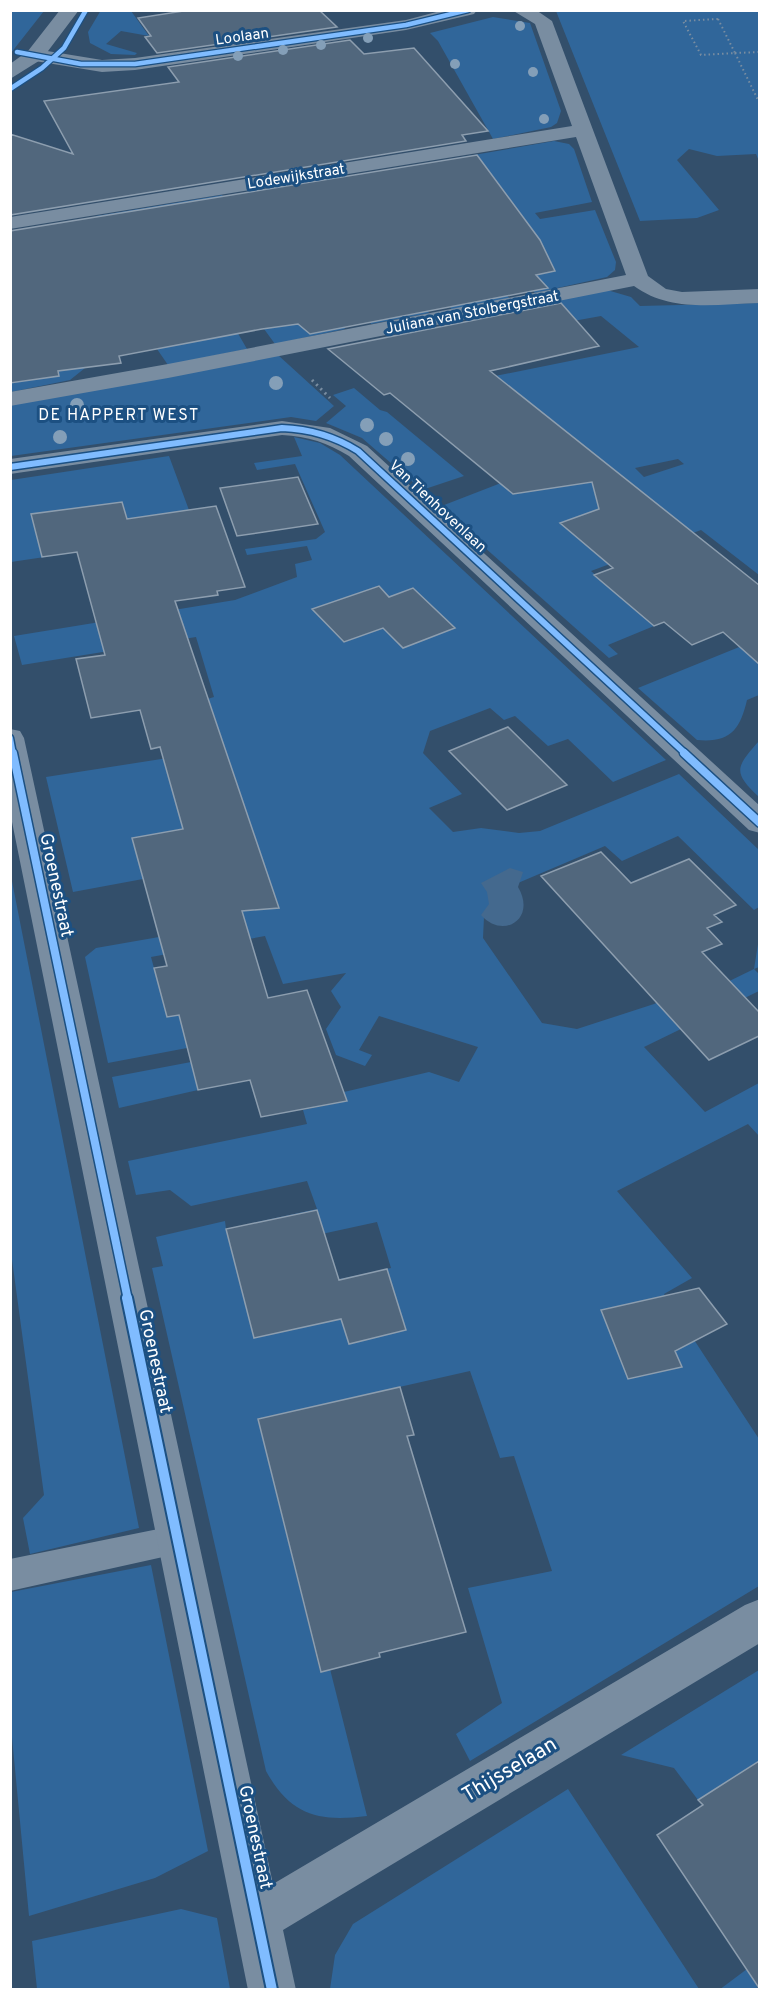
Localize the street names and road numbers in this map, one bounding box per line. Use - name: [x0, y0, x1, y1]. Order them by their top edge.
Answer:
- street label: Loolaan: [214, 24, 270, 51]
- street label: Lodewijkstraat: [246, 160, 346, 195]
- street label: Juliana van Stolbergstraat: [384, 287, 561, 340]
- street label: Van Tienhovenlaan: [384, 457, 490, 557]
- street label: Groenestraat: [33, 831, 78, 939]
- street label: Groenestraat: [132, 1307, 177, 1415]
- street label: Thijsselaan: [457, 1731, 562, 1809]
- street label: Groenestraat: [232, 1783, 277, 1891]

